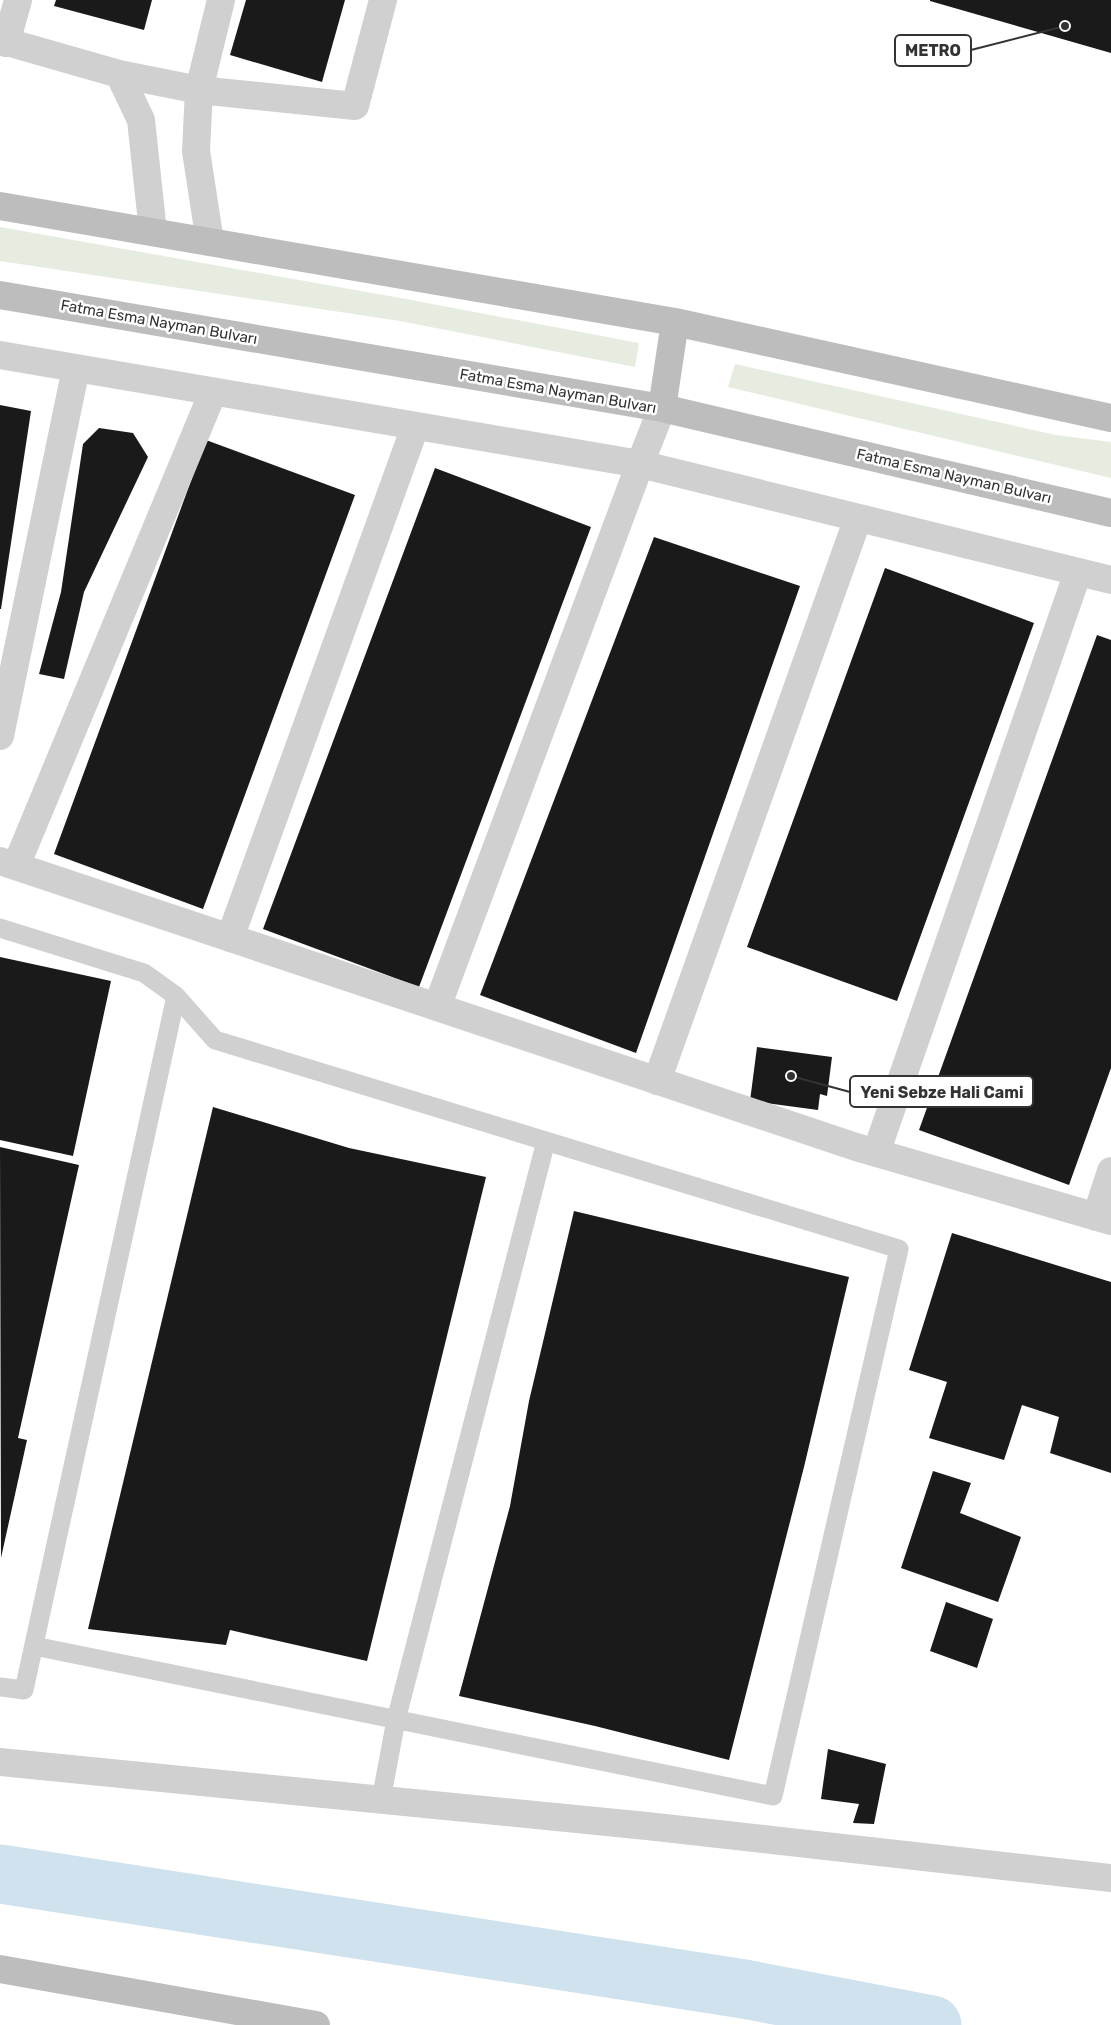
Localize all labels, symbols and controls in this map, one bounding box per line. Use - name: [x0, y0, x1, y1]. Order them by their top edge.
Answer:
- callout: METRO: [895, 35, 971, 66]
- text: METRO: [905, 41, 961, 60]
- street label: Fatma Esma Nayman Bulvarı: [59, 296, 259, 348]
- street label: Fatma Esma Nayman Bulvarı: [458, 365, 658, 417]
- street label: Fatma Esma Nayman Bulvarı: [855, 445, 1053, 507]
- callout: Yeni Sebze Hali Cami: [850, 1076, 1033, 1107]
- text: Yeni Sebze Hali Cami: [861, 1083, 1023, 1102]

